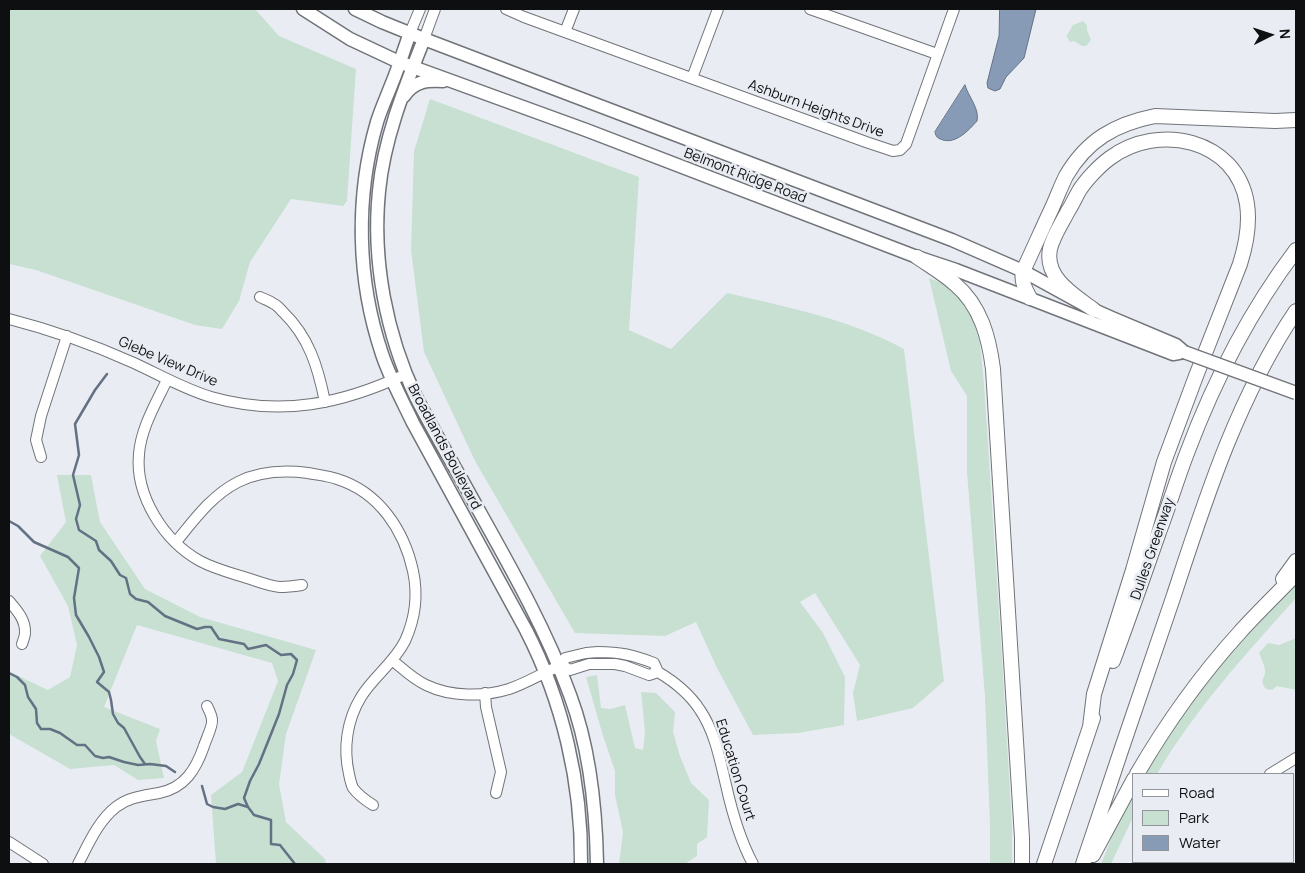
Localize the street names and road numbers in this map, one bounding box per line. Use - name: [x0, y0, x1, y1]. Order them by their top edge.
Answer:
- street label: Ashburn Heights Drive: [746, 77, 886, 141]
- street label: Belmont Ridge Road: [681, 145, 809, 207]
- street label: Glebe View Drive: [116, 334, 220, 390]
- street label: Broadlands Boulevard: [404, 381, 484, 513]
- street label: Dulles Greenway: [1128, 496, 1178, 602]
- street label: Education Court: [712, 717, 758, 823]

